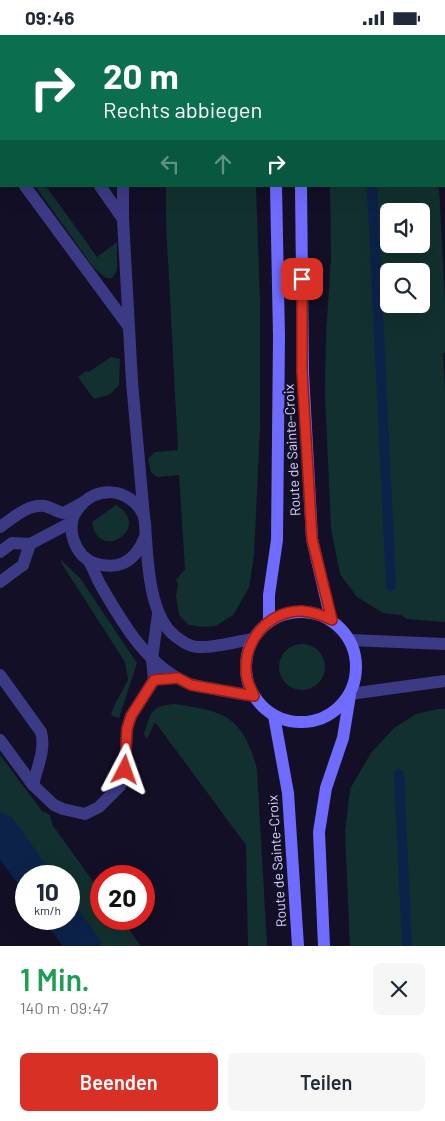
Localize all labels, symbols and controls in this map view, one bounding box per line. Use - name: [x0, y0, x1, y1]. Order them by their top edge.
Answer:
- text: 09:46: [25, 6, 75, 29]
- text: 20 m: [103, 54, 179, 96]
- icon: right: [20, 55, 85, 120]
- text: Rechts abbiegen: [103, 96, 262, 122]
- icon: left: [156, 150, 184, 178]
- icon: ahead: [209, 150, 237, 178]
- icon: right: [262, 150, 290, 178]
- map controls: [380, 203, 430, 313]
- button: sound: [380, 203, 430, 253]
- pin: [281, 258, 323, 300]
- button: search: [380, 263, 430, 313]
- icon: arrive: [288, 265, 316, 293]
- street label: Route de Sainte-Croix: [280, 383, 303, 517]
- position arrow: [98, 743, 150, 795]
- street label: Route de Sainte-Croix: [263, 794, 290, 928]
- speed limit sign: 20: [90, 865, 155, 930]
- text: 10: [36, 876, 59, 906]
- text: km/h: [34, 903, 61, 917]
- text: 1 Min.: [20, 961, 90, 997]
- button: close: [373, 963, 425, 1015]
- text: 140 m · 09:47: [20, 998, 108, 1017]
- button: Beenden: [20, 1053, 218, 1111]
- button: Teilen: [228, 1053, 425, 1111]

